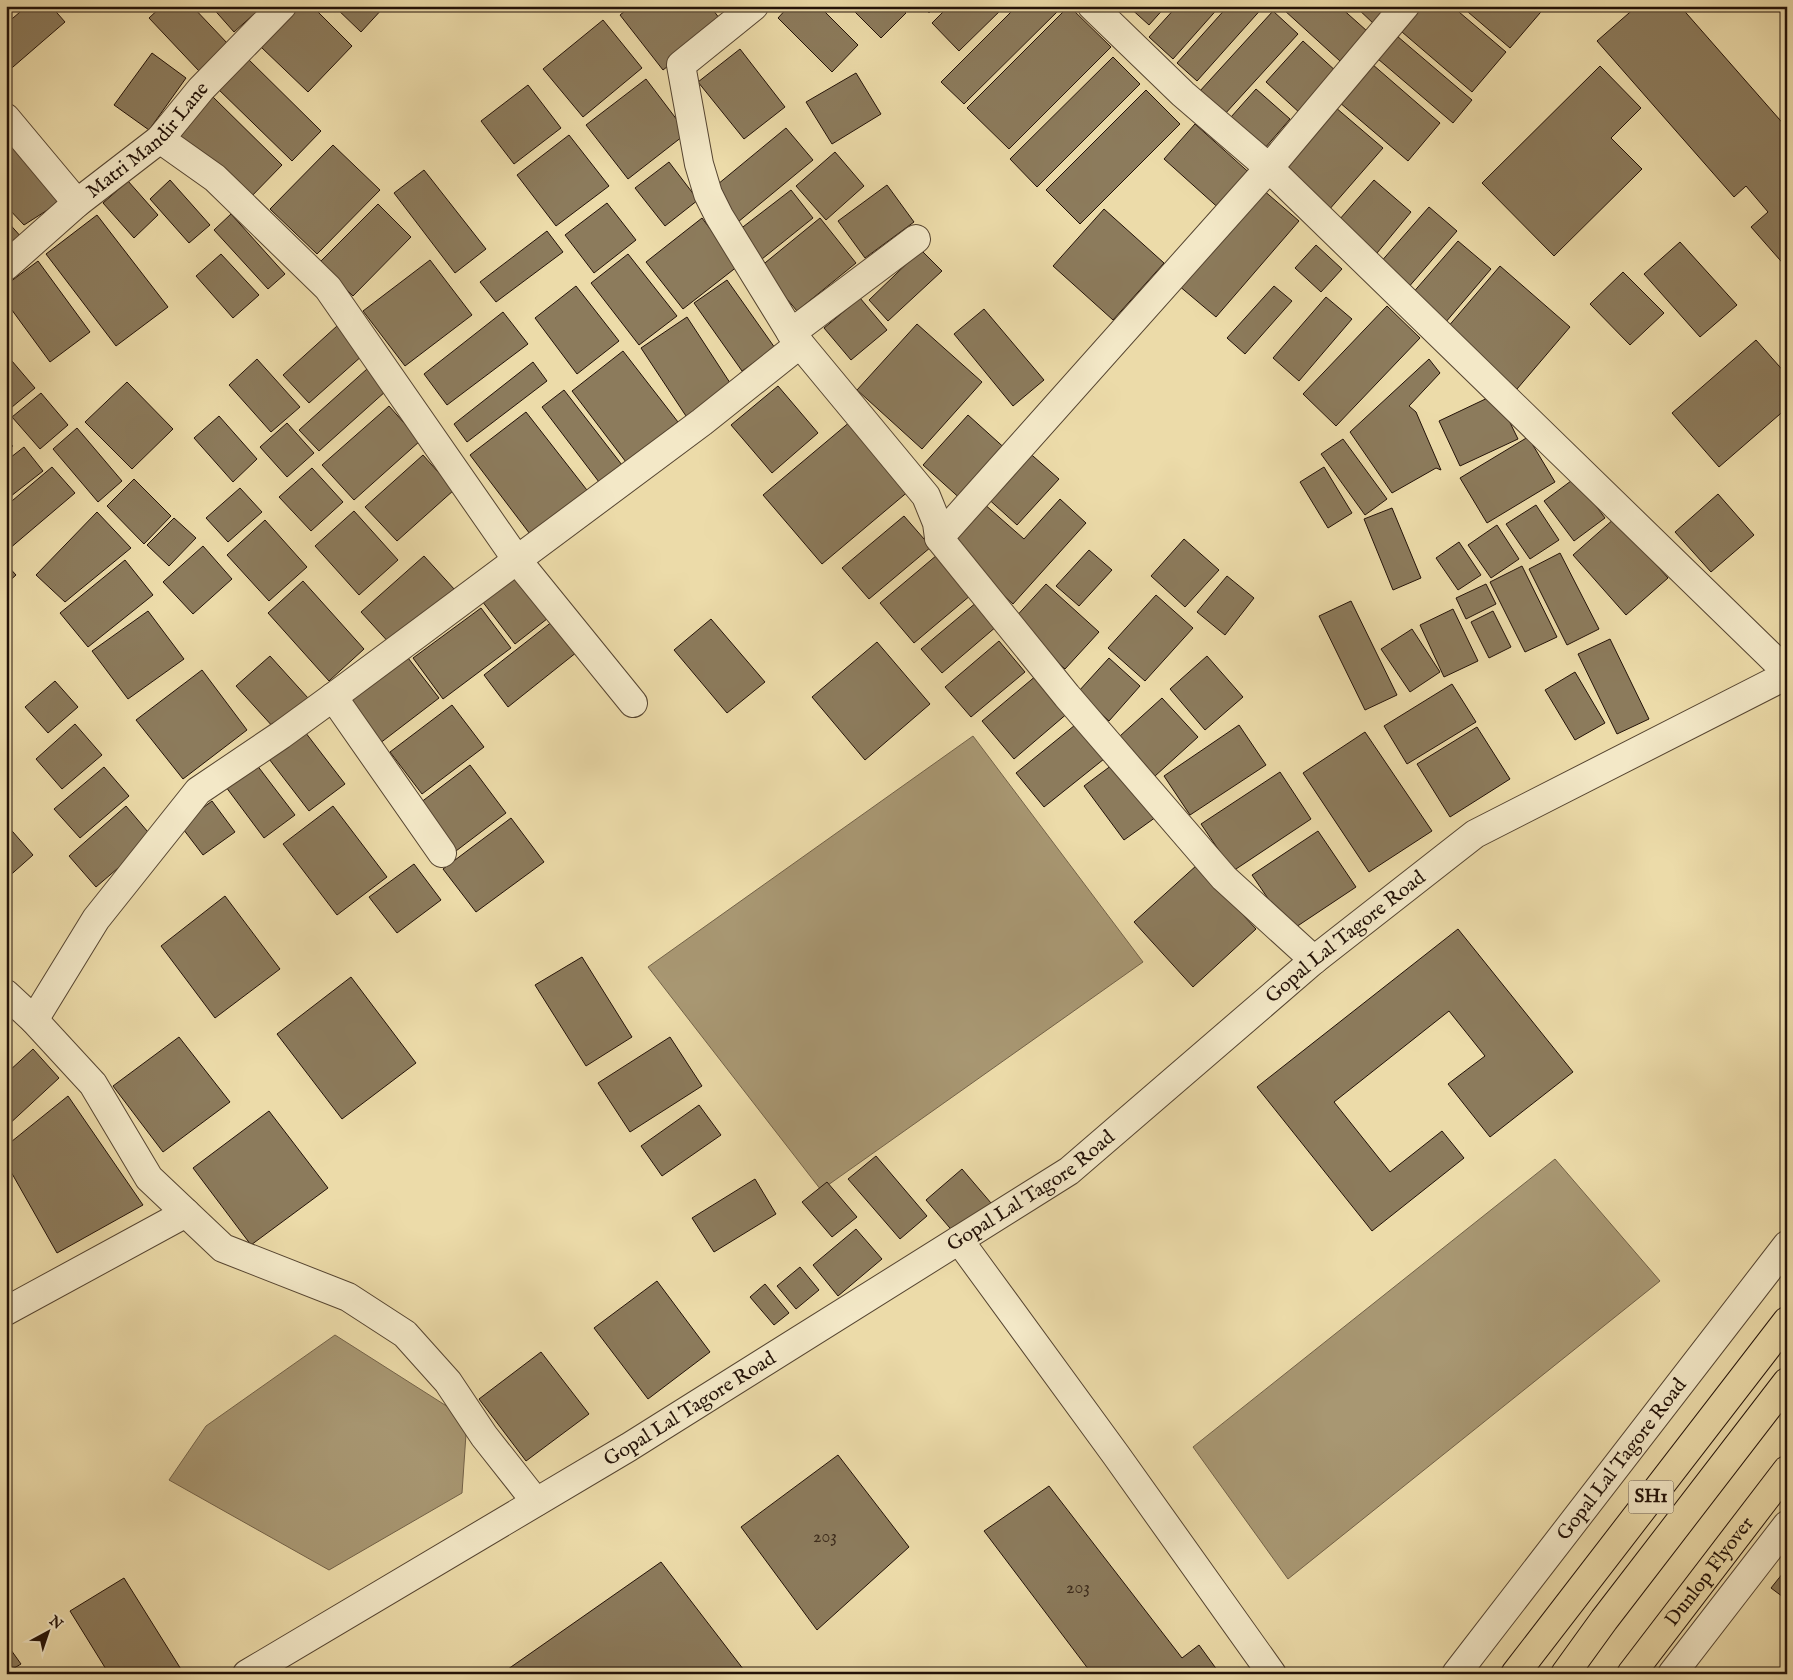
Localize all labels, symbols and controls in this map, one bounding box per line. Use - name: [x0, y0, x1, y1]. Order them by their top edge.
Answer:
- street label: Matri Mandir Lane: [81, 76, 214, 204]
- street label: Gopal Lal Tagore Road: [1260, 865, 1431, 1009]
- street label: Gopal Lal Tagore Road: [942, 1125, 1120, 1257]
- street label: Gopal Lal Tagore Road: [599, 1346, 781, 1472]
- street label: Gopal Lal Tagore Road: [1551, 1373, 1692, 1546]
- road number: SH1: [1628, 1480, 1674, 1514]
- street label: Dunlop Flyover: [1659, 1511, 1760, 1631]
- house number: 203: [813, 1526, 837, 1549]
- house number: 203: [1066, 1577, 1090, 1600]
- north arrow: [22, 1608, 72, 1658]
- text: N: [45, 1611, 66, 1634]

